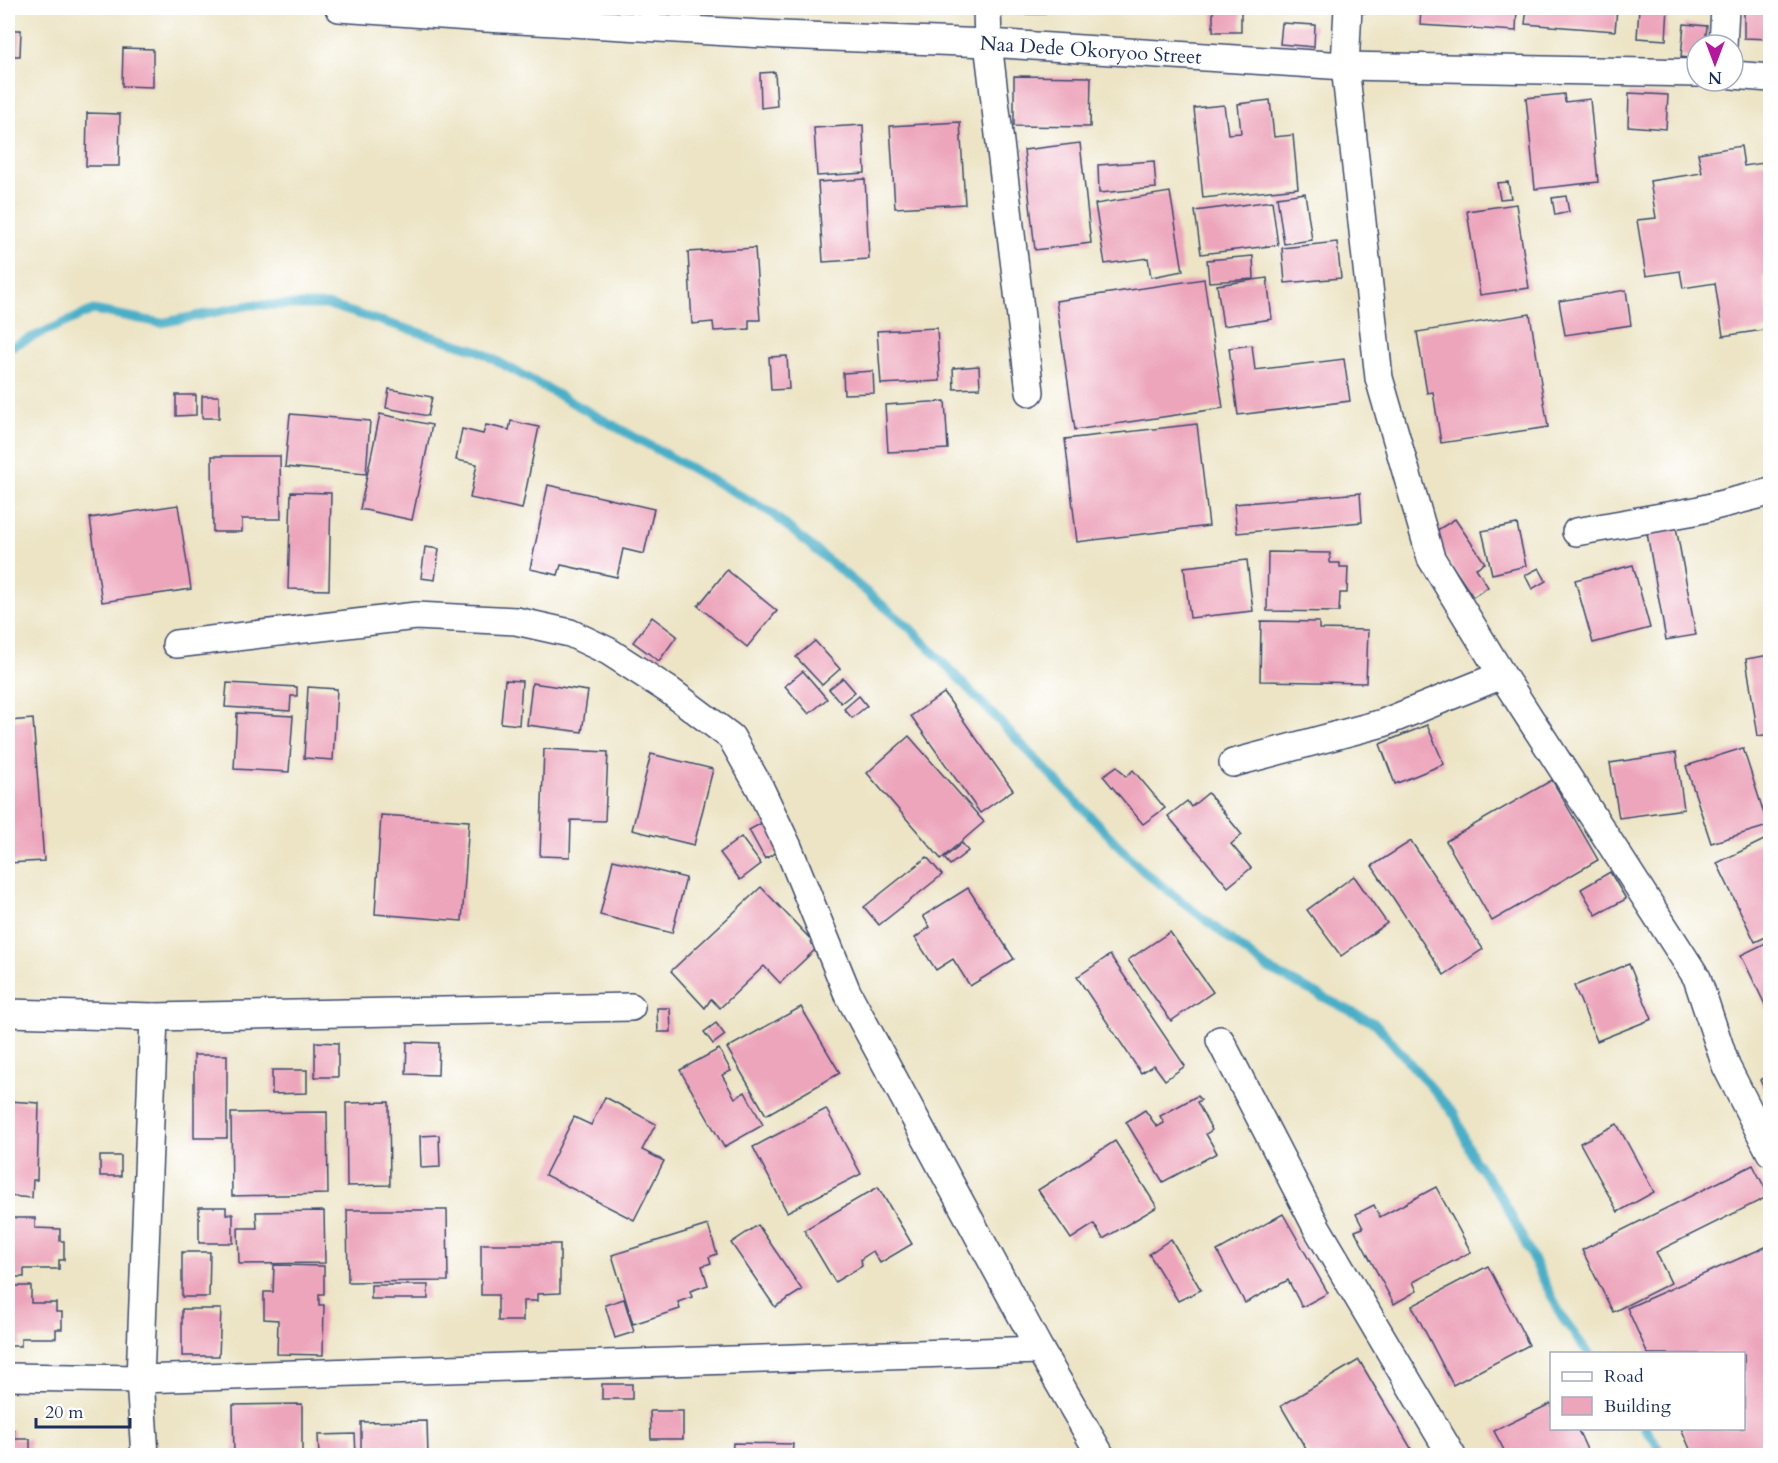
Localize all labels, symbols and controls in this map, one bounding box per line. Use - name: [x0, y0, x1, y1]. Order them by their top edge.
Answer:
- street label: Naa Dede Okoryoo Street: [979, 30, 1203, 71]
- north arrow: [1685, 33, 1745, 93]
- text: N: [1708, 66, 1722, 88]
- legend: [1550, 1352, 1745, 1430]
- text: Road: [1604, 1364, 1644, 1389]
- scale bar: [36, 1391, 130, 1429]
- text: Building: [1604, 1394, 1672, 1419]
- text: 20 m: [45, 1400, 84, 1425]

